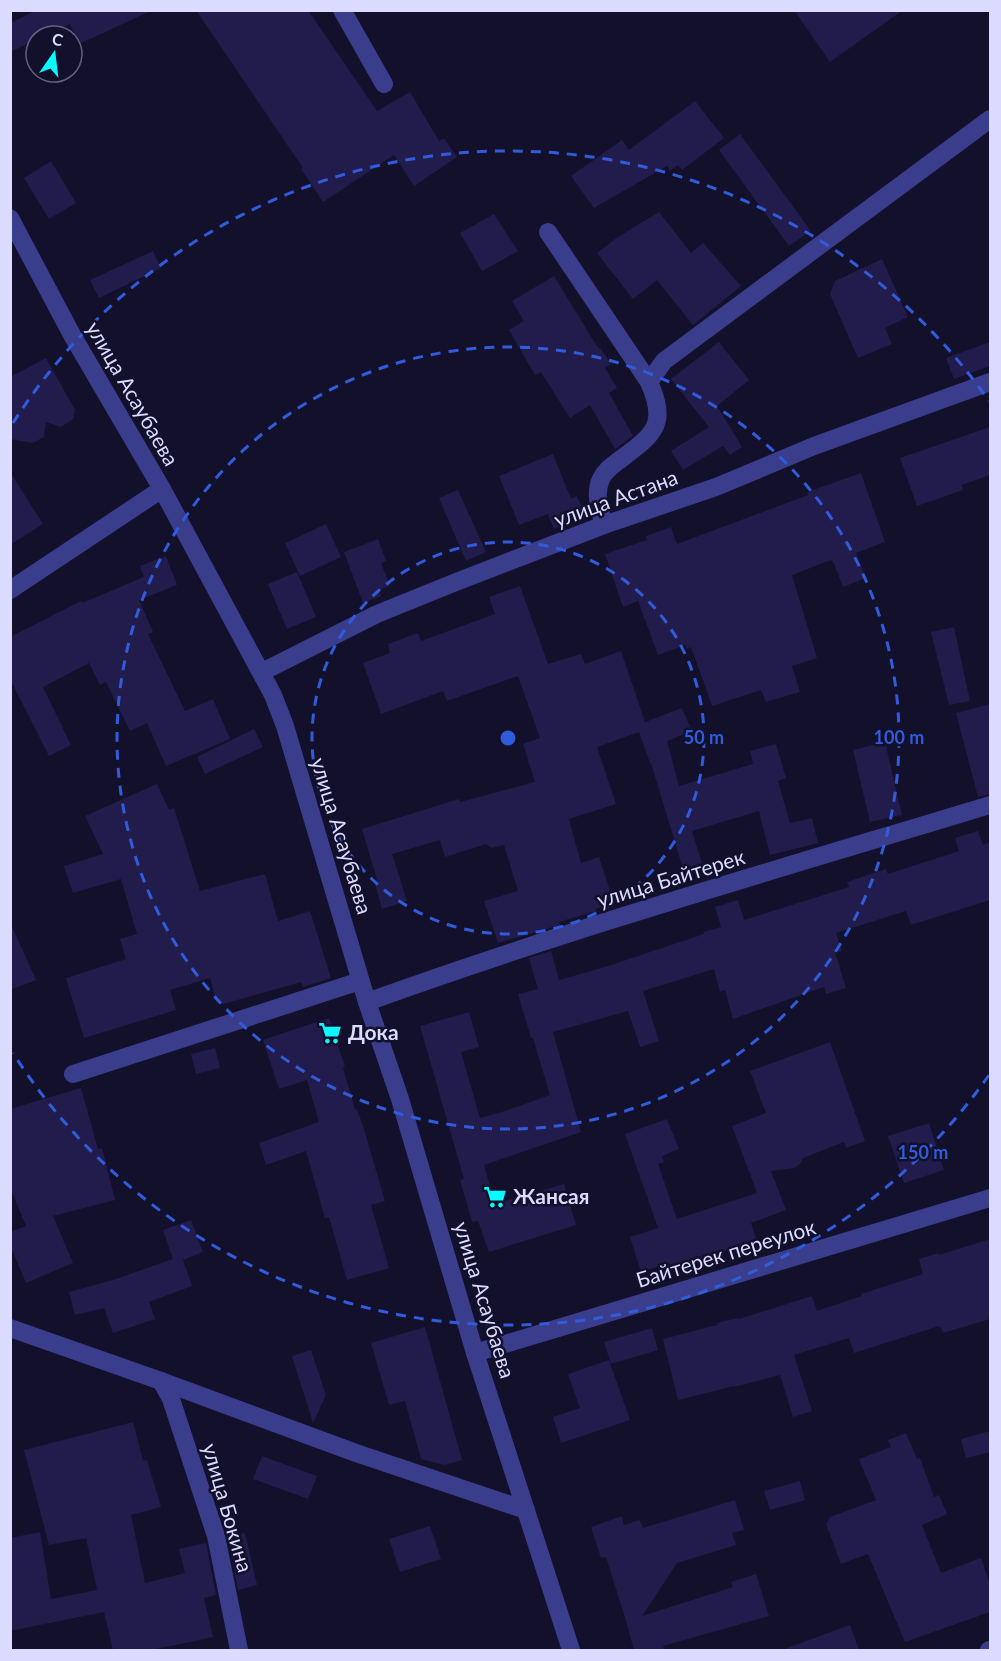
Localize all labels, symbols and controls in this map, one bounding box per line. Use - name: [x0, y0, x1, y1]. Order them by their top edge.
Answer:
- north arrow: [24, 24, 84, 84]
- text: С: [50, 28, 66, 50]
- street label: улица Асаубаева: [82, 317, 185, 470]
- street label: улица Астана: [550, 464, 681, 532]
- text: 50 m: [684, 726, 724, 748]
- text: 100 m: [874, 726, 924, 748]
- centre of rings: [498, 728, 518, 748]
- street label: улица Асаубаева: [307, 754, 378, 917]
- street label: улица Байтерек: [594, 843, 748, 912]
- place label: Дока: [348, 1019, 399, 1044]
- supermarket icon: Дока: [317, 1020, 343, 1046]
- text: 150 m: [898, 1141, 948, 1163]
- place label: Жансая: [513, 1183, 589, 1208]
- supermarket icon: Жансая: [482, 1184, 508, 1210]
- street label: Байтерек переулок: [633, 1213, 818, 1292]
- street label: улица Асаубаева: [450, 1218, 521, 1381]
- street label: улица Бокина: [198, 1440, 259, 1575]

